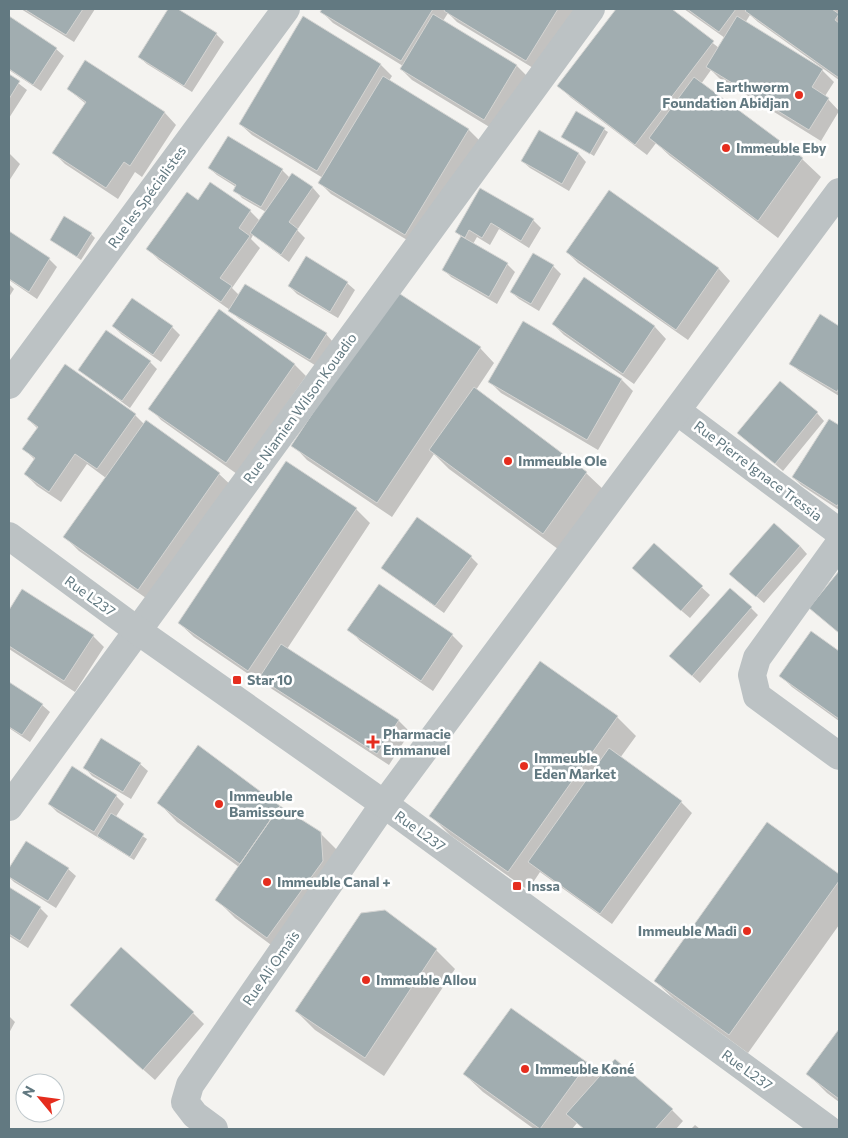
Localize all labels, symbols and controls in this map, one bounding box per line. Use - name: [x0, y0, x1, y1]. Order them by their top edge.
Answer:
- place label: Earthworm Foundation Abidjan: [662, 78, 789, 111]
- marker: Earthworm Foundation Abidjan: [793, 89, 805, 101]
- place label: Immeuble Eby: [736, 139, 827, 156]
- street label: Rue les Spécialistes: [104, 142, 189, 251]
- marker: Immeuble Eby: [720, 142, 732, 154]
- street label: Rue Niamien Wilson Kouadio: [239, 329, 360, 486]
- street label: Rue Pierre Ignace Tressia: [691, 417, 826, 524]
- place label: Immeuble Ole: [518, 452, 607, 469]
- marker: Immeuble Ole: [502, 455, 514, 467]
- street label: Rue L237: [62, 572, 119, 620]
- place label: Star 10: [247, 671, 293, 688]
- marker: Star 10: [231, 674, 243, 686]
- place label: Pharmacie Emmanuel: [383, 725, 451, 758]
- marker: Pharmacie Emmanuel: [367, 736, 379, 748]
- place label: Immeuble Eden Market: [534, 749, 616, 782]
- marker: Immeuble Eden Market: [518, 760, 530, 772]
- place label: Immeuble Bamissoure: [229, 787, 304, 820]
- marker: Immeuble Bamissoure: [213, 798, 225, 810]
- street label: Rue L237: [392, 807, 449, 855]
- place label: Immeuble Canal +: [277, 873, 391, 890]
- marker: Immeuble Canal +: [261, 876, 273, 888]
- place label: Inssa: [527, 877, 560, 894]
- marker: Inssa: [511, 880, 523, 892]
- place label: Immeuble Madi: [638, 922, 737, 939]
- marker: Immeuble Madi: [741, 925, 753, 937]
- street label: Rue Ali Omaïs: [238, 927, 303, 1008]
- place label: Immeuble Allou: [376, 971, 476, 988]
- marker: Immeuble Allou: [360, 974, 372, 986]
- street label: Rue L237: [719, 1046, 776, 1094]
- place label: Immeuble Koné: [535, 1060, 634, 1077]
- marker: Immeuble Koné: [519, 1063, 531, 1075]
- north arrow: [15, 1073, 65, 1123]
- text: N: [18, 1083, 38, 1100]

